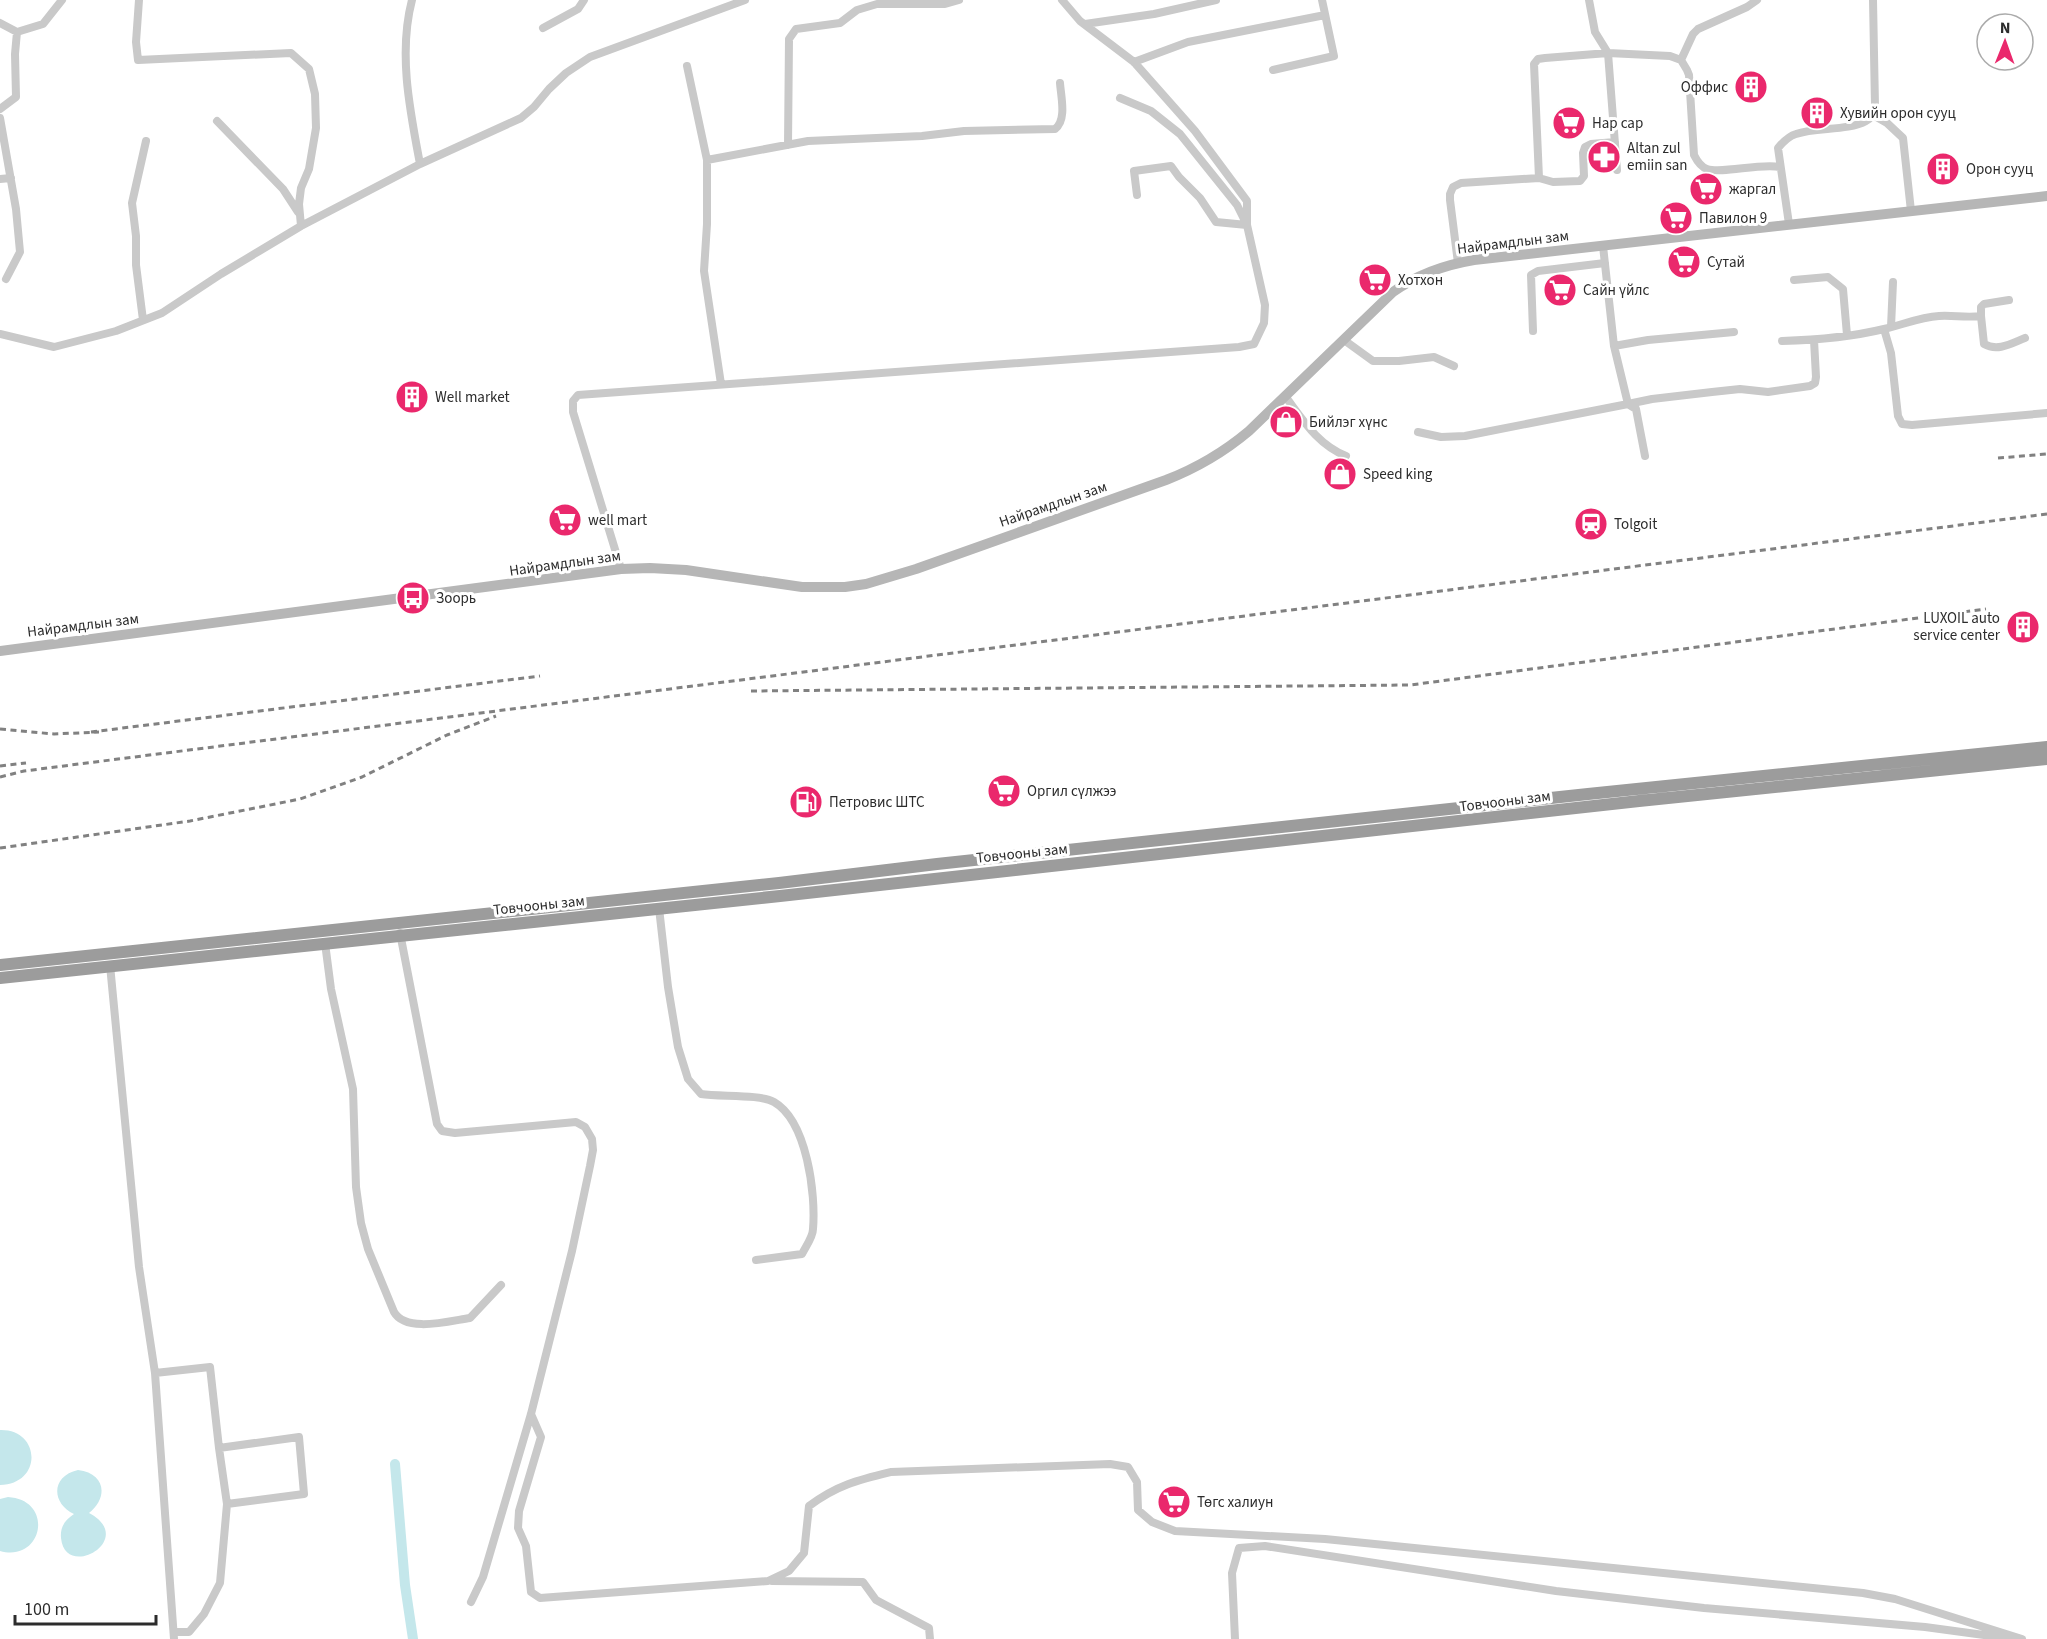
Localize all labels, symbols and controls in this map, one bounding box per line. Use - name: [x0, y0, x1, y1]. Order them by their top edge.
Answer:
- north arrow: [1975, 12, 2035, 72]
- text: N: [2000, 17, 2011, 39]
- building icon: Оффис: [1733, 69, 1769, 105]
- place label: Оффис: [1681, 77, 1728, 98]
- building icon: Хувийн орон сууц: [1799, 95, 1835, 131]
- place label: Хувийн орон сууц: [1840, 103, 1956, 124]
- supermarket icon: Нар сар: [1551, 105, 1587, 141]
- place label: Нар сар: [1592, 113, 1643, 134]
- place label: Altan zul emiin san: [1627, 138, 1688, 176]
- pharmacy icon: Altan zul emiin san: [1586, 139, 1622, 175]
- building icon: Орон сууц: [1925, 151, 1961, 187]
- place label: Орон сууц: [1966, 159, 2034, 180]
- supermarket icon: жаргал: [1688, 171, 1724, 207]
- place label: жаргал: [1729, 179, 1776, 200]
- supermarket icon: Павилон 9: [1658, 200, 1694, 236]
- place label: Павилон 9: [1699, 208, 1767, 229]
- street label: Найрамдлын зам: [1456, 225, 1570, 260]
- supermarket icon: Сутай: [1666, 244, 1702, 280]
- place label: Сутай: [1707, 252, 1745, 273]
- supermarket icon: Хотхон: [1357, 262, 1393, 298]
- place label: Хотхон: [1398, 270, 1443, 291]
- supermarket icon: Сайн үйлс: [1542, 272, 1578, 308]
- place label: Сайн үйлс: [1583, 280, 1649, 301]
- building icon: Well market: [394, 379, 430, 415]
- place label: Well market: [435, 387, 510, 408]
- shop icon: Бийлэг хүнс: [1268, 404, 1304, 440]
- place label: Бийлэг хүнс: [1309, 412, 1388, 433]
- shop icon: Speed king: [1322, 456, 1358, 492]
- place label: Speed king: [1363, 464, 1433, 485]
- street label: Найрамдлын зам: [996, 476, 1110, 533]
- supermarket icon: well mart: [547, 502, 583, 538]
- station icon: Tolgoit: [1573, 506, 1609, 542]
- place label: well mart: [588, 510, 647, 531]
- place label: Tolgoit: [1614, 514, 1657, 535]
- street label: Найрамдлын зам: [508, 545, 622, 582]
- bus stop icon: Зоорь: [395, 580, 431, 616]
- place label: Зоорь: [436, 588, 476, 609]
- street label: Найрамдлын зам: [26, 608, 140, 643]
- place label: LUXOIL auto service center: [1913, 608, 2001, 646]
- building icon: LUXOIL auto service center: [2005, 609, 2041, 645]
- supermarket icon: Оргил сүлжээ: [986, 773, 1022, 809]
- place label: Оргил сүлжээ: [1027, 781, 1117, 802]
- fuel station icon: Петровис ШТС: [788, 784, 824, 820]
- street label: Товчооны зам: [1458, 785, 1552, 818]
- place label: Петровис ШТС: [829, 792, 925, 813]
- street label: Товчооны зам: [975, 838, 1069, 869]
- street label: Товчооны зам: [492, 890, 586, 921]
- supermarket icon: Төгс халиун: [1156, 1484, 1192, 1520]
- place label: Төгс халиун: [1197, 1492, 1274, 1513]
- scale bar: [15, 1588, 156, 1626]
- text: 100 m: [24, 1597, 69, 1622]

